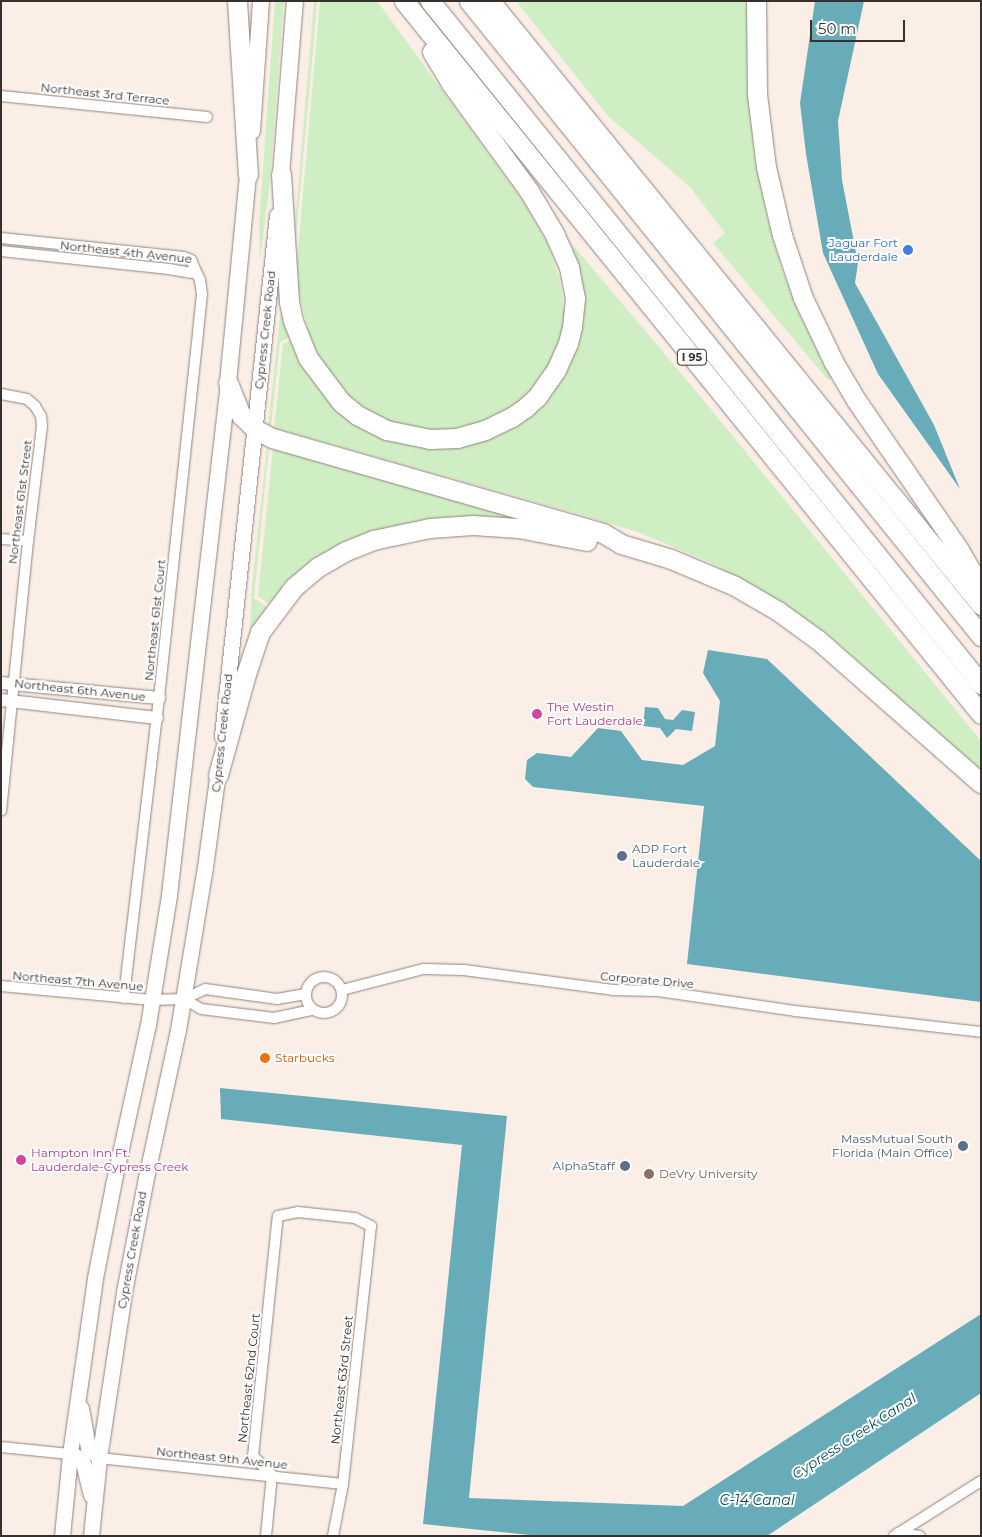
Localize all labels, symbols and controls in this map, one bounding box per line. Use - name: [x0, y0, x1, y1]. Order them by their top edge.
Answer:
- scale bar: [812, 10, 907, 42]
- text: 50 m: [818, 19, 856, 38]
- street label: Northeast 3rd Terrace: [40, 80, 170, 108]
- place label: Jaguar Fort Lauderdale: [829, 236, 898, 264]
- street label: Northeast 4th Avenue: [59, 238, 193, 266]
- marker: Jaguar Fort Lauderdale: [902, 244, 914, 256]
- street label: Cypress Creek Road: [252, 270, 278, 390]
- road number: I 95: [676, 348, 708, 366]
- street label: Northeast 61st Street: [5, 439, 35, 565]
- street label: Northeast 61st Court: [141, 558, 169, 682]
- street label: Cypress Creek Road: [209, 673, 235, 793]
- street label: Northeast 6th Avenue: [14, 676, 146, 704]
- place label: The Westin Fort Lauderdale: [547, 700, 643, 728]
- marker: The Westin Fort Lauderdale: [531, 708, 543, 720]
- place label: ADP Fort Lauderdale: [632, 842, 700, 870]
- marker: ADP Fort Lauderdale: [616, 850, 628, 862]
- street label: Northeast 7th Avenue: [12, 968, 144, 994]
- street label: Corporate Drive: [600, 969, 694, 991]
- place label: Starbucks: [275, 1051, 335, 1065]
- marker: Starbucks: [259, 1052, 271, 1064]
- place label: MassMutual South Florida (Main Office): [832, 1132, 953, 1160]
- marker: MassMutual South Florida (Main Office): [957, 1140, 969, 1152]
- place label: Hampton Inn Ft. Lauderdale-Cypress Creek: [31, 1146, 188, 1174]
- marker: Hampton Inn Ft. Lauderdale-Cypress Creek: [15, 1154, 27, 1166]
- place label: AlphaStaff: [553, 1159, 615, 1173]
- marker: AlphaStaff: [619, 1160, 631, 1172]
- place label: DeVry University: [659, 1167, 757, 1181]
- marker: DeVry University: [643, 1168, 655, 1180]
- street label: Cypress Creek Road: [115, 1190, 149, 1310]
- street label: Northeast 62nd Court: [235, 1312, 263, 1444]
- street label: Northeast 63rd Street: [328, 1315, 356, 1445]
- water label: Cypress Creek Canal: [789, 1390, 919, 1482]
- street label: Northeast 9th Avenue: [156, 1444, 288, 1472]
- water label: C-14 Canal: [719, 1492, 795, 1508]

